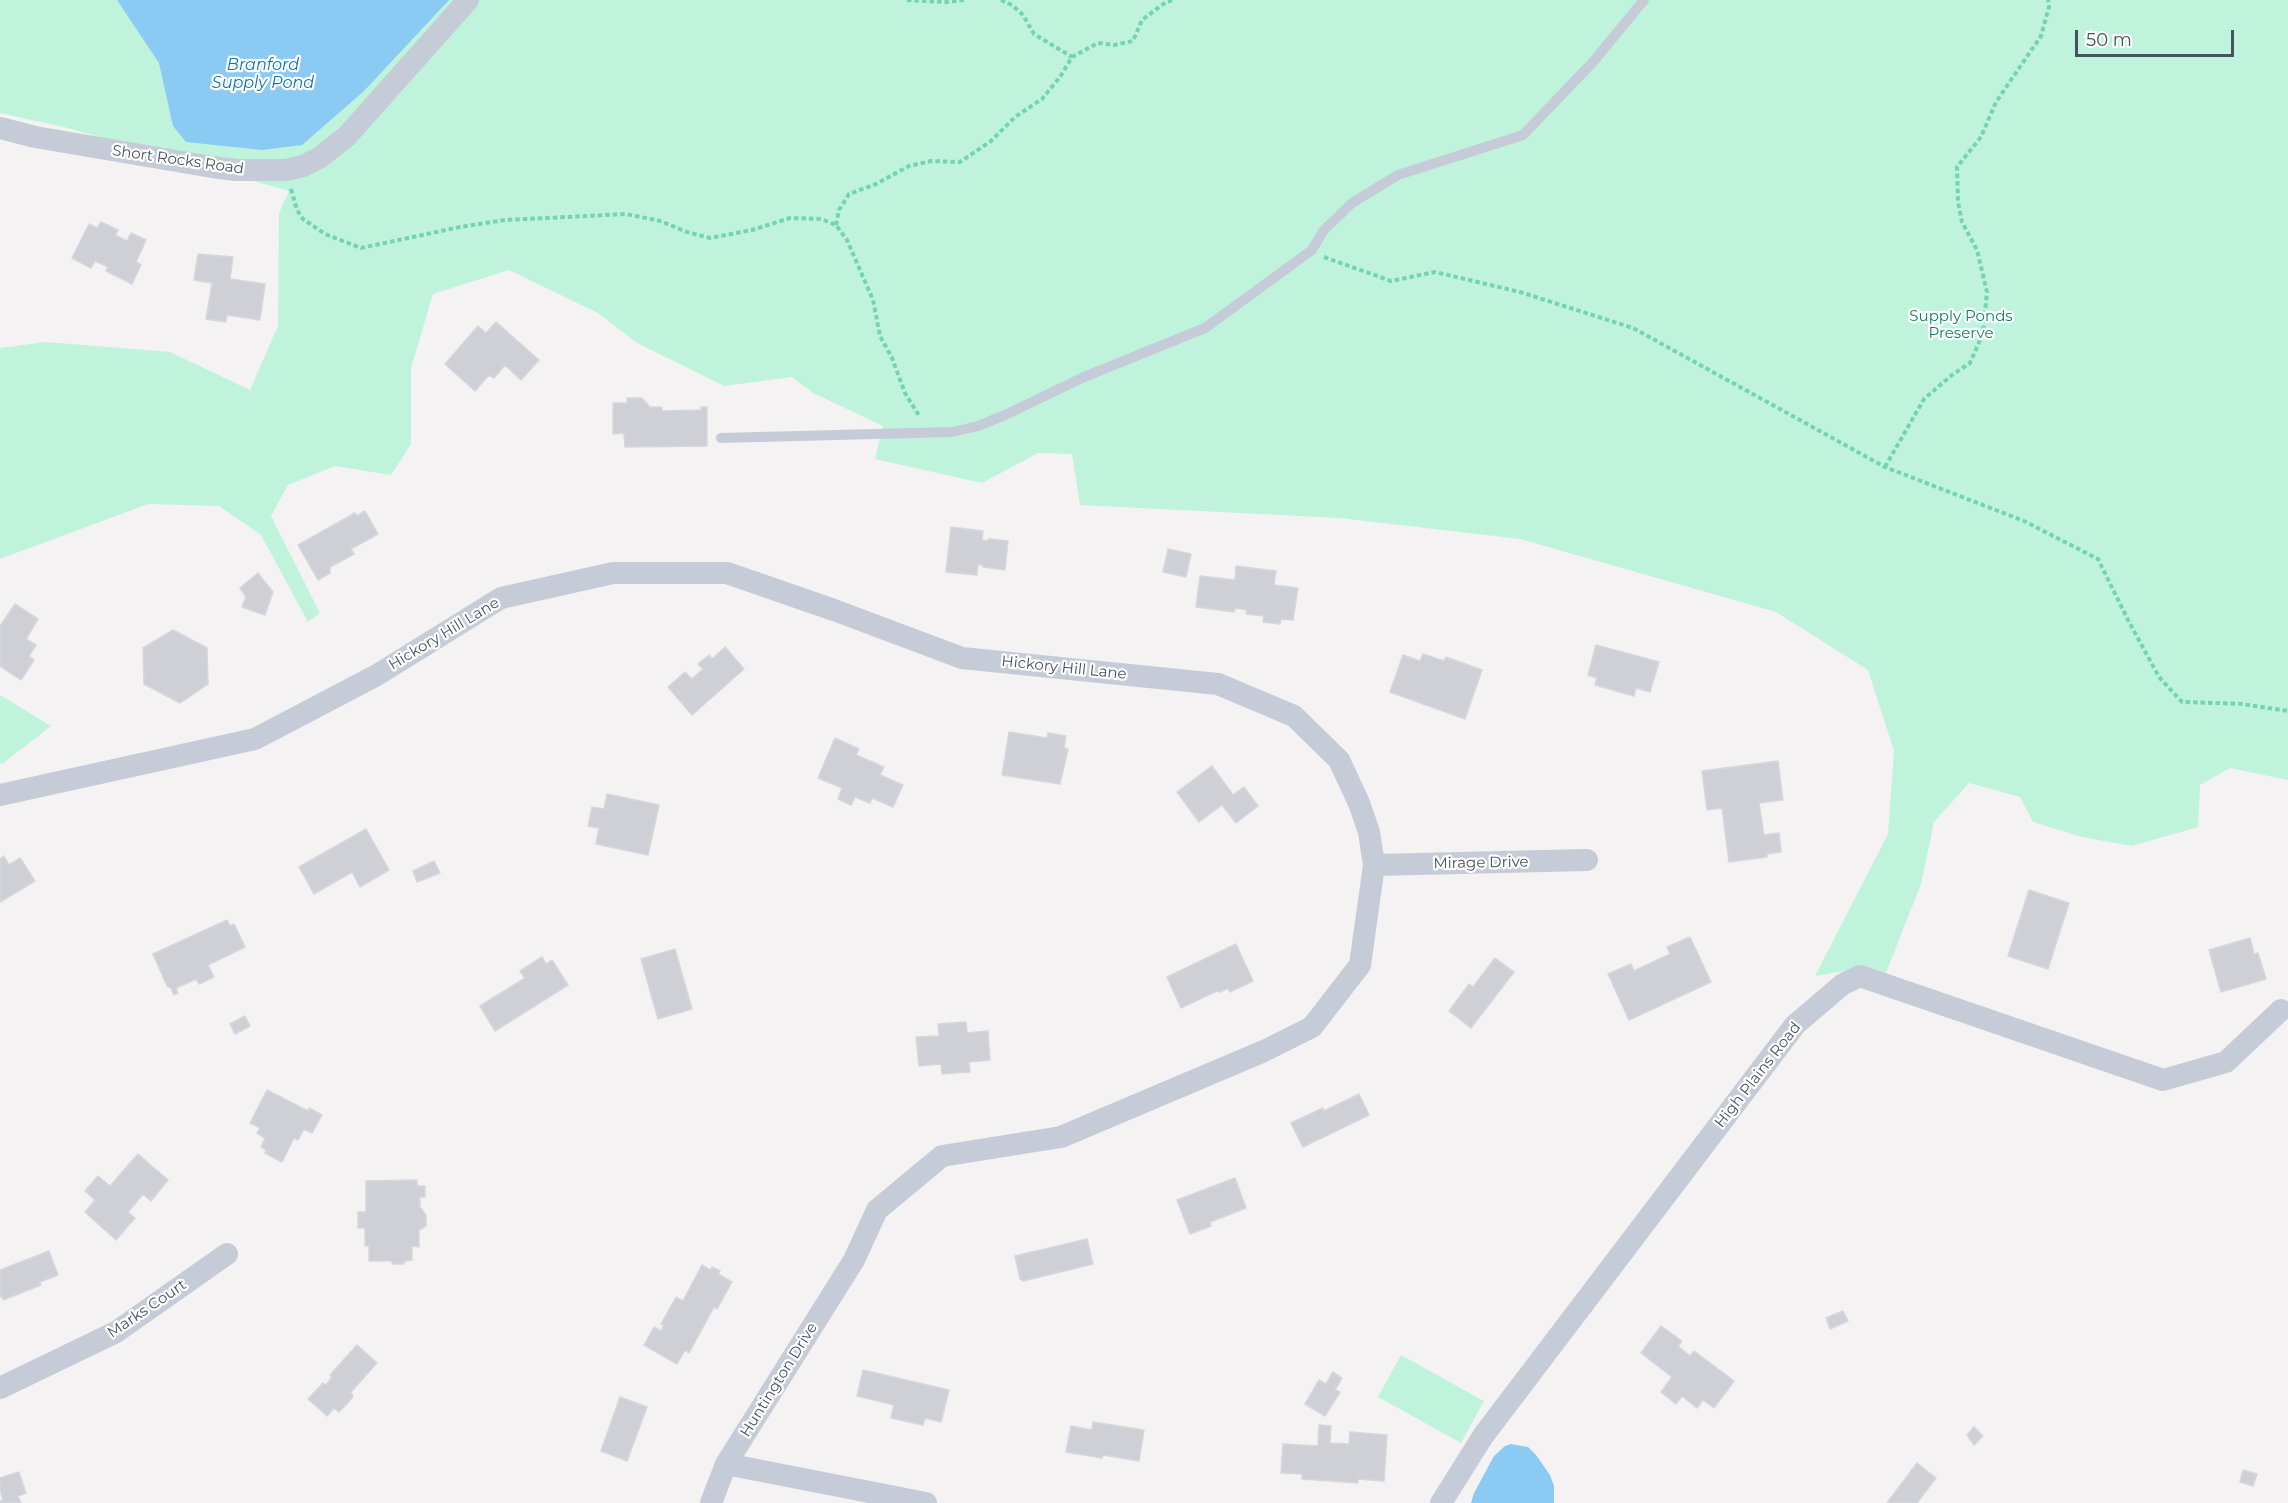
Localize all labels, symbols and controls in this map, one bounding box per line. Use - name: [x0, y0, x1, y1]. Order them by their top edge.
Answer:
- scale bar: [2078, 18, 2237, 56]
- text: 50 m: [2086, 29, 2132, 51]
- water label: Branford Supply Pond: [212, 55, 314, 93]
- street label: Short Rocks Road: [111, 142, 245, 178]
- park label: Supply Ponds Preserve: [1909, 308, 2013, 343]
- street label: Hickory Hill Lane: [385, 594, 503, 674]
- street label: Hickory Hill Lane: [1001, 652, 1127, 684]
- street label: Mirage Drive: [1433, 853, 1529, 873]
- street label: High Plains Road: [1711, 1019, 1805, 1131]
- street label: Marks Court: [104, 1276, 190, 1342]
- street label: Huntington Drive: [737, 1319, 821, 1441]

